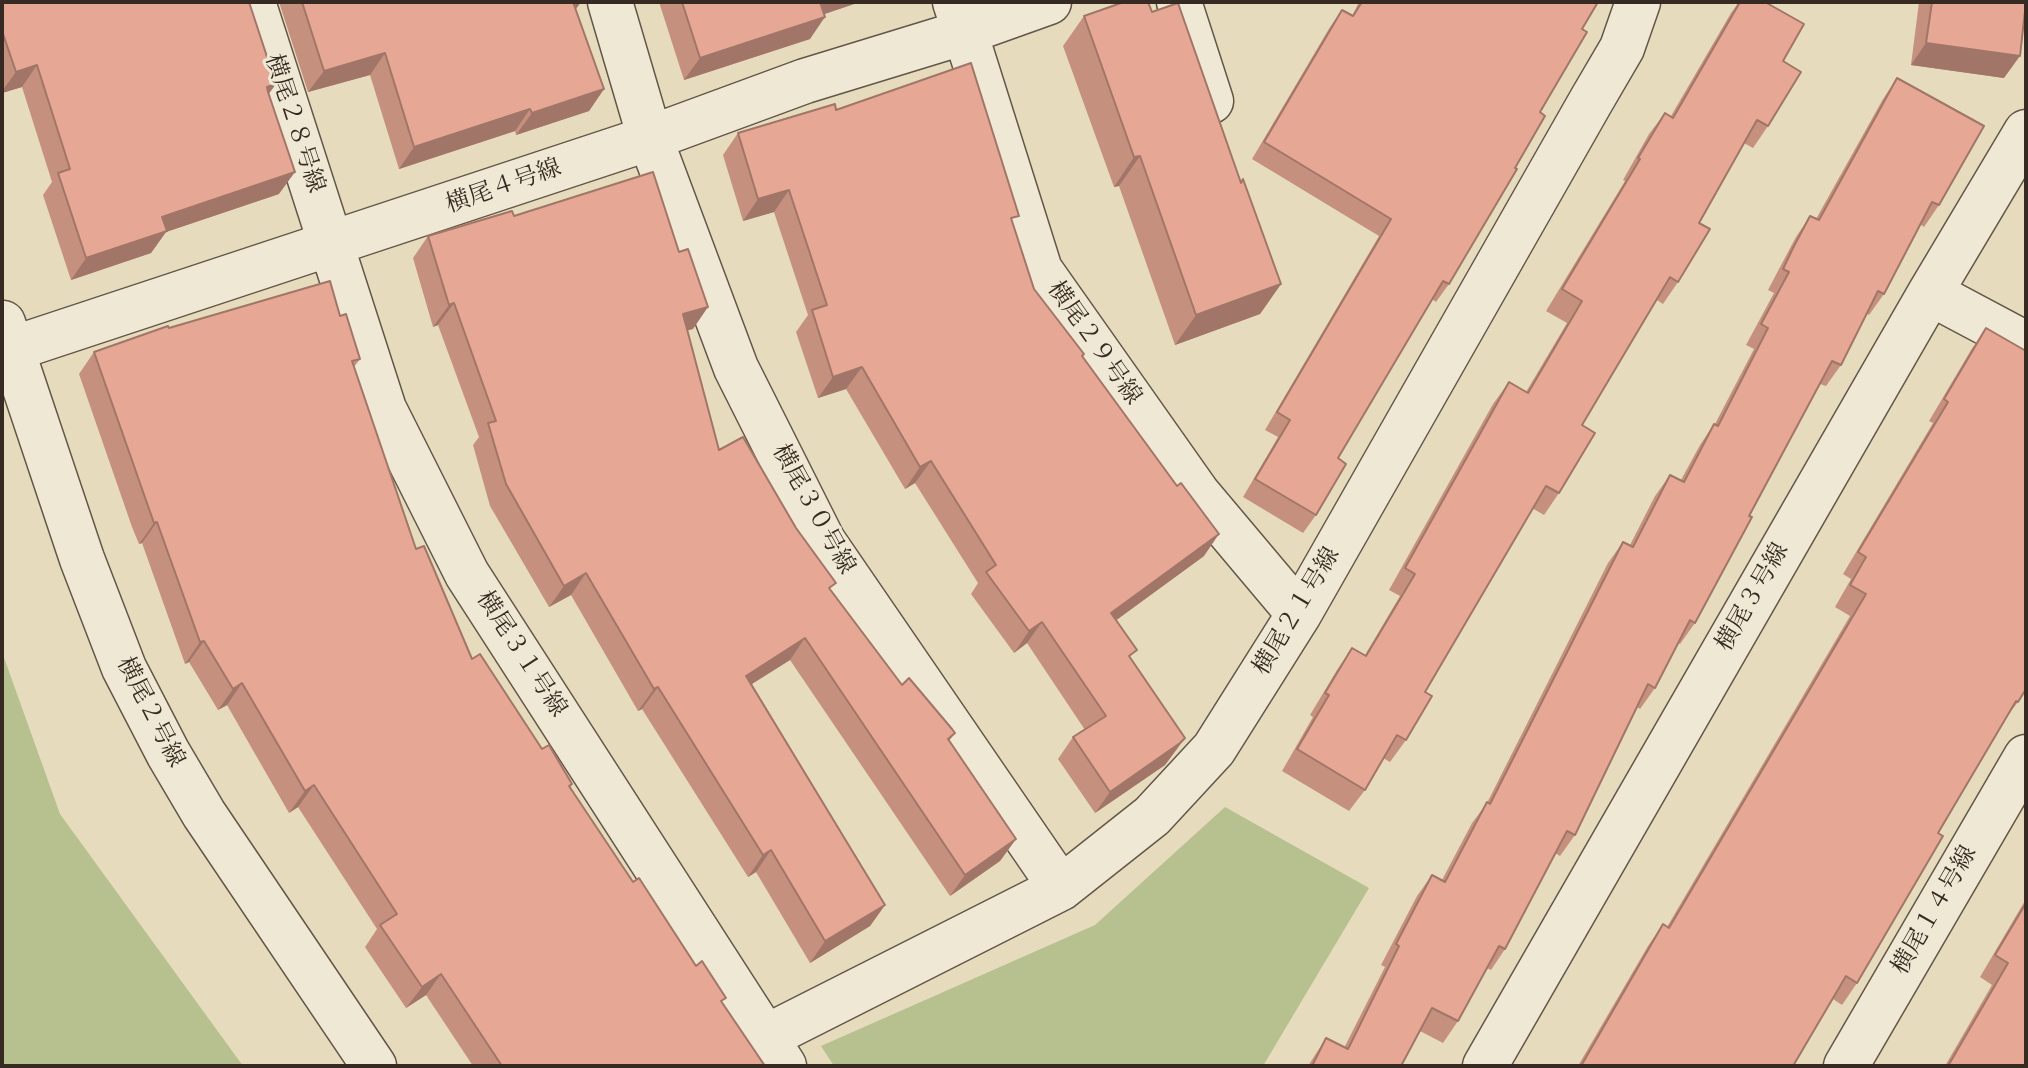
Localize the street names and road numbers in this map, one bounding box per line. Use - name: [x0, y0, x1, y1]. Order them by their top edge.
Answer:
- street label: 横尾２８号線: [257, 51, 329, 197]
- street label: 横尾４号線: [443, 155, 565, 221]
- street label: 横尾２９号線: [1040, 277, 1146, 411]
- street label: 横尾３０号線: [764, 440, 860, 580]
- street label: 横尾３号線: [1712, 539, 1796, 657]
- street label: 横尾２１号線: [1249, 543, 1347, 681]
- street label: 横尾３１号線: [469, 587, 571, 723]
- street label: 横尾２号線: [109, 653, 189, 773]
- street label: 横尾１４号線: [1888, 841, 1984, 981]

